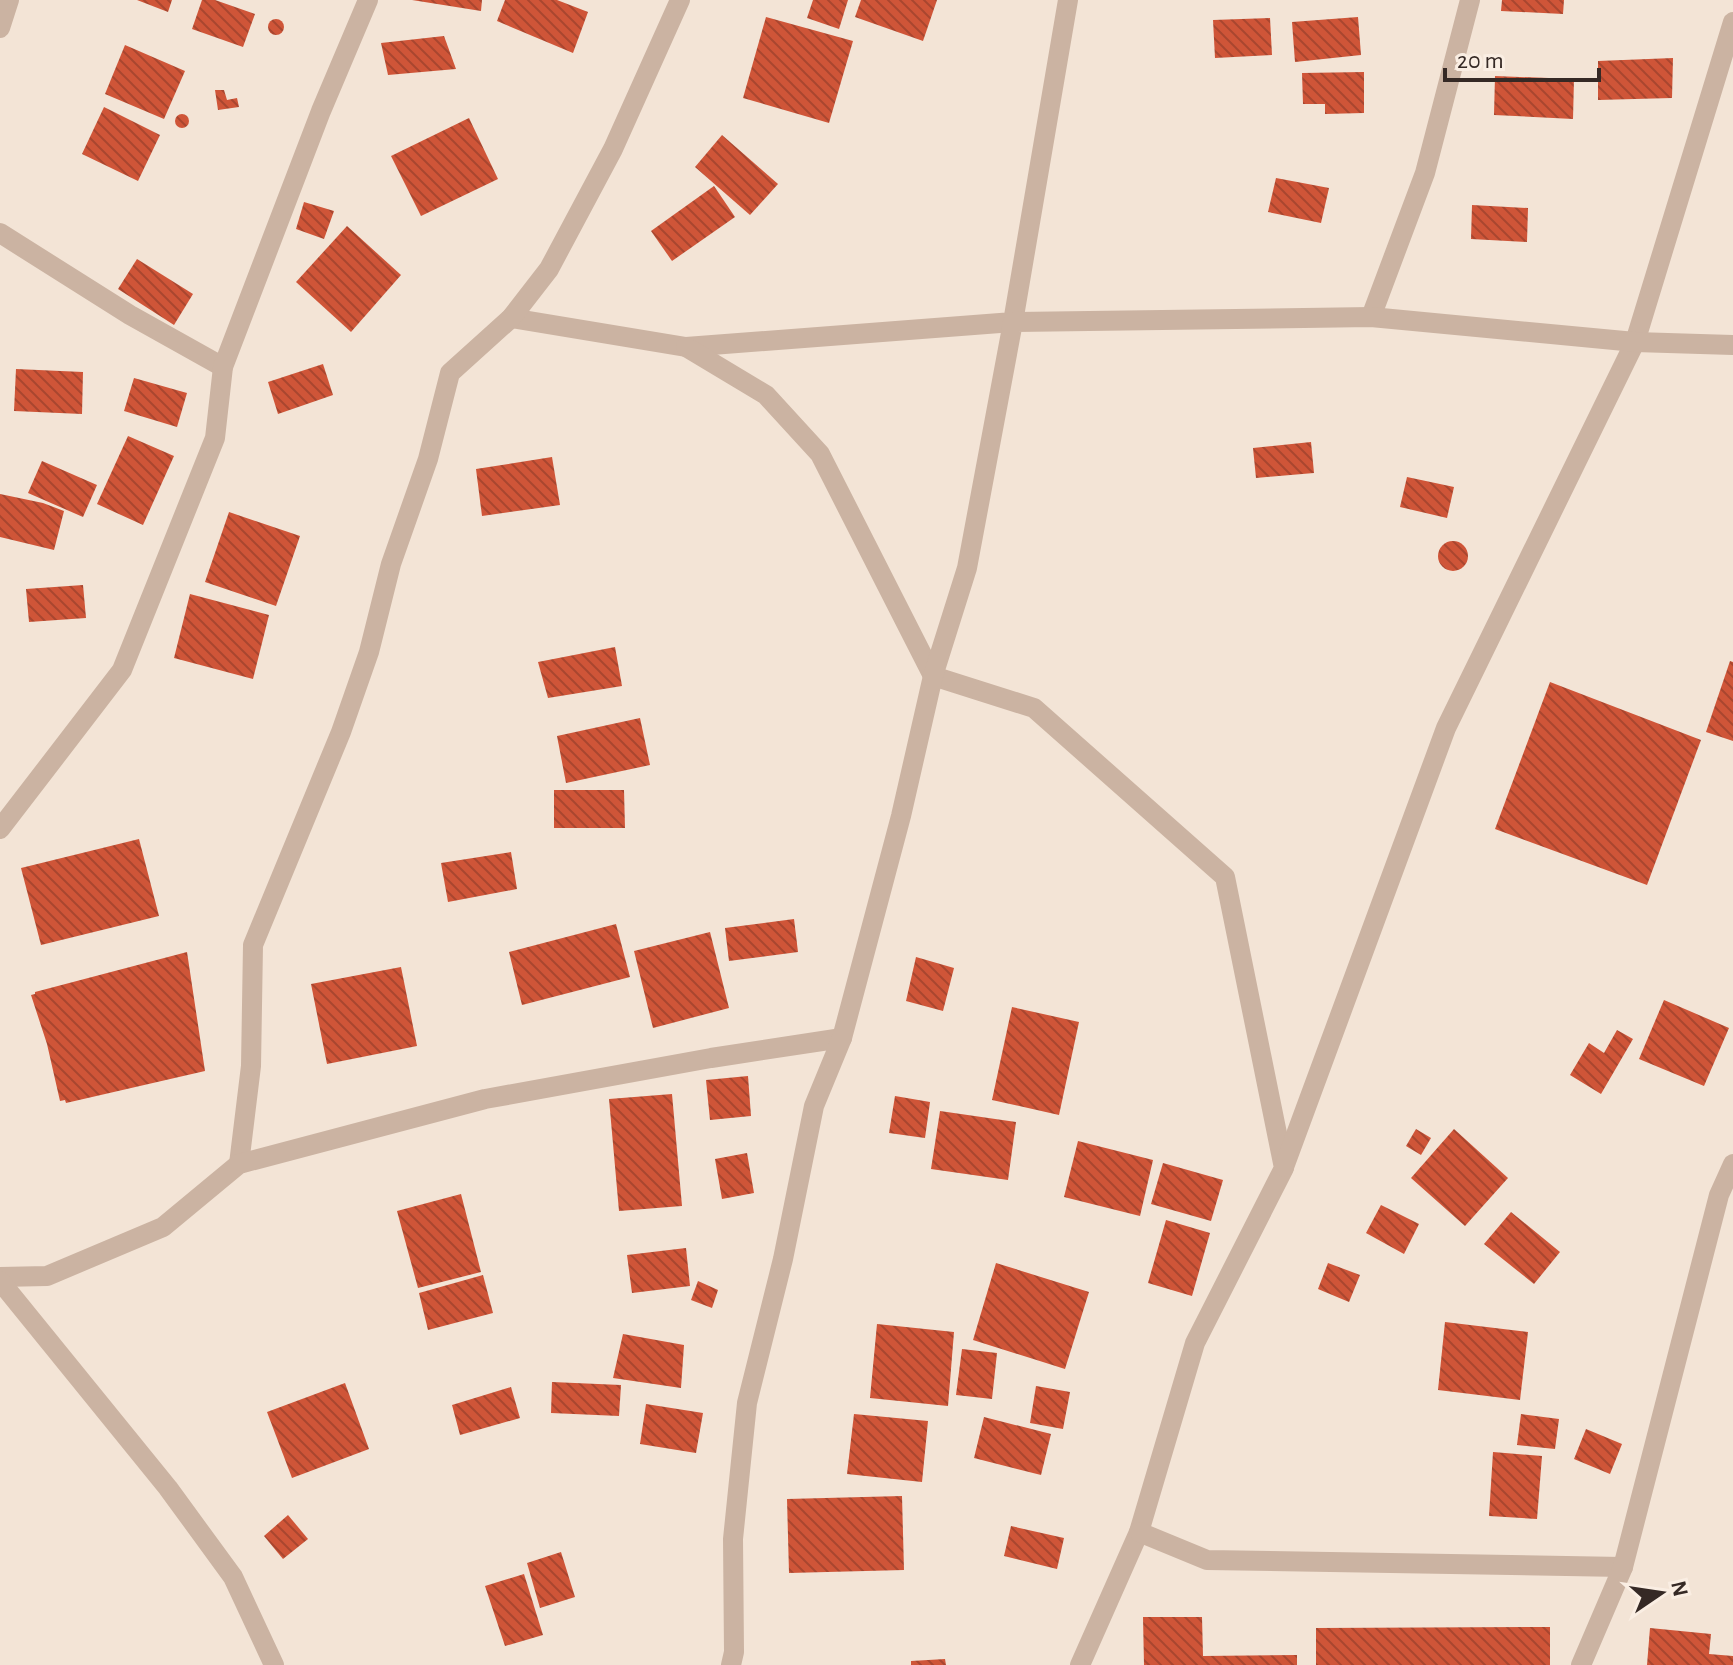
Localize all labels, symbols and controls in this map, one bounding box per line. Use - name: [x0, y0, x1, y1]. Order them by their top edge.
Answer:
- scale bar: [1445, 32, 1599, 82]
- text: 20 m: [1457, 49, 1504, 73]
- north arrow: [1621, 1553, 1701, 1633]
- text: N: [1667, 1579, 1692, 1599]

